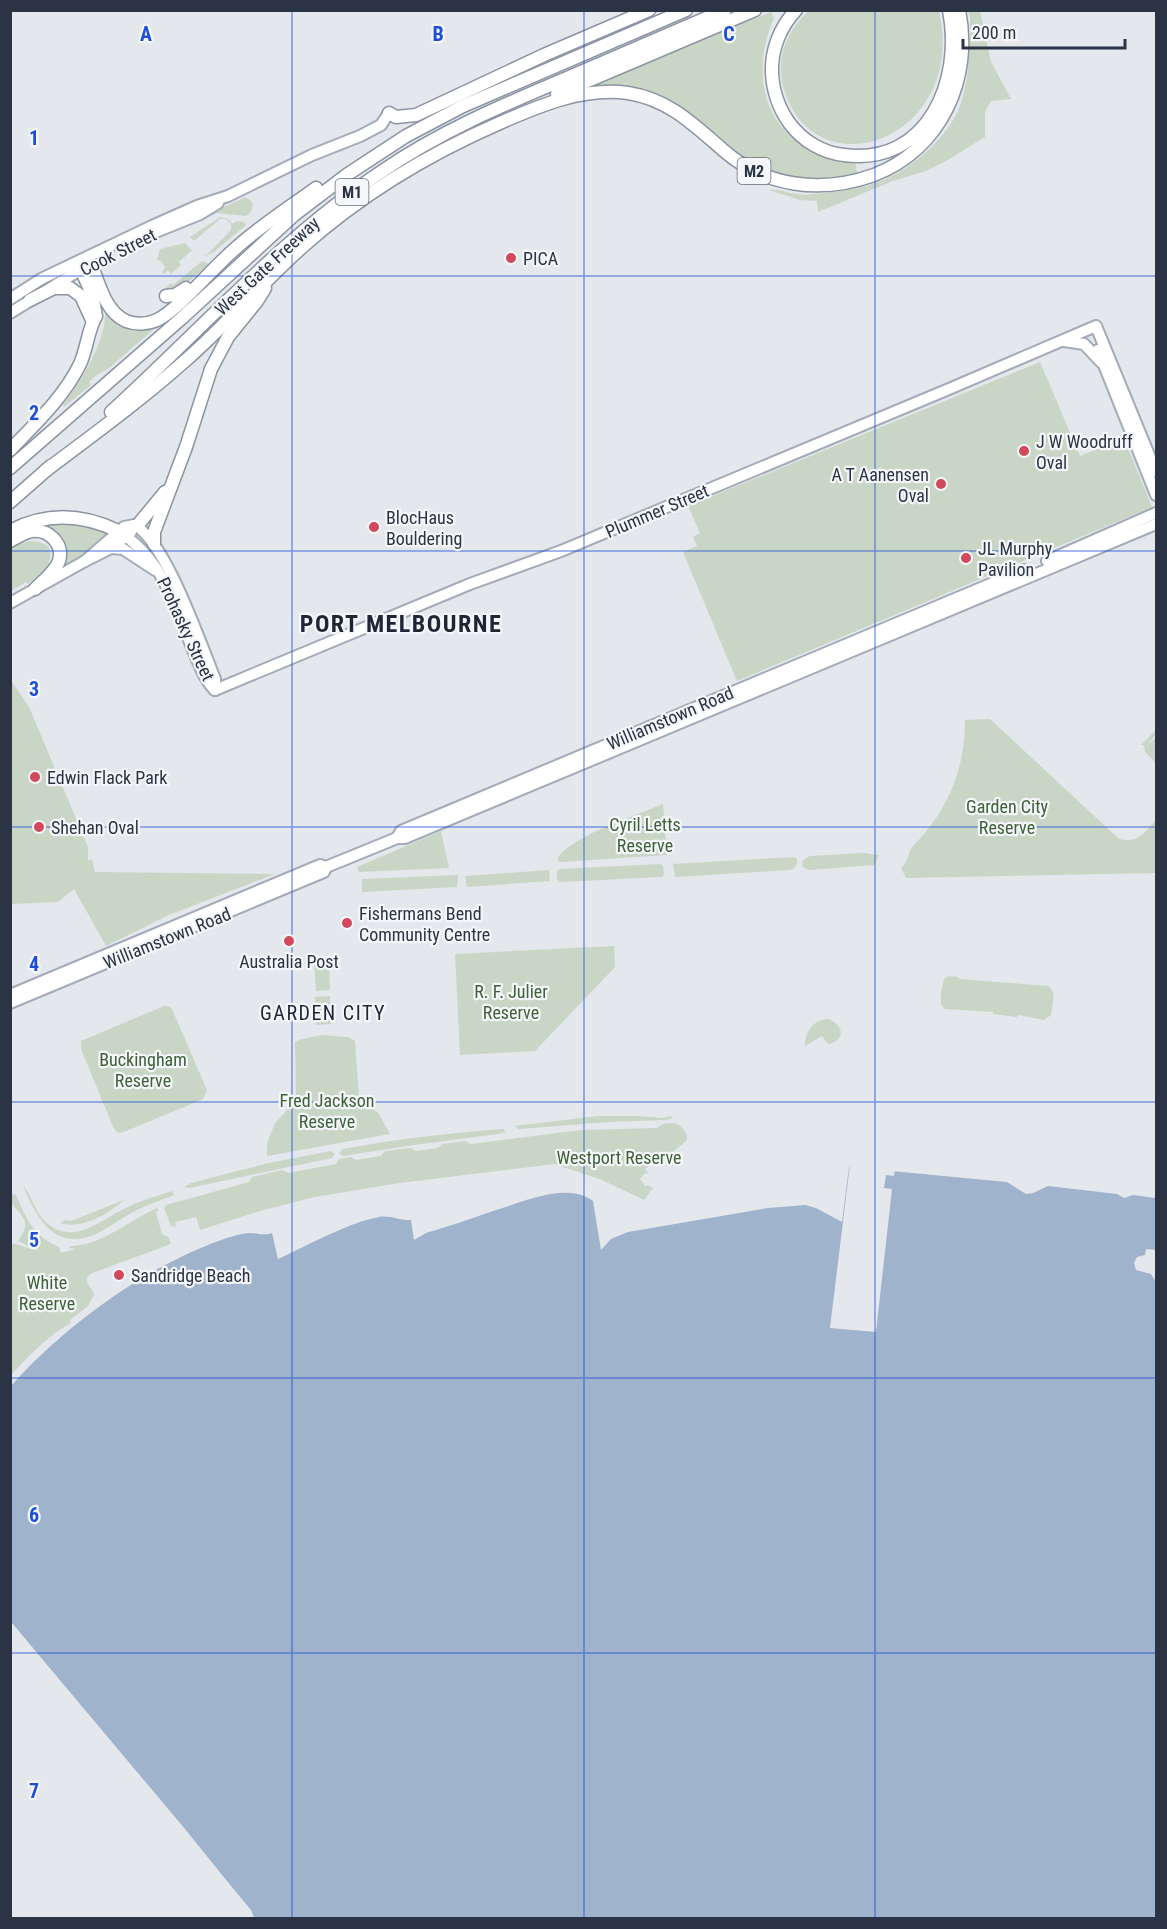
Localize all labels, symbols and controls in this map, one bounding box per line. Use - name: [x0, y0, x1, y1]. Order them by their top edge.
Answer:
- scale bar: [963, 12, 1125, 50]
- text: A: [140, 22, 152, 46]
- text: B: [432, 22, 444, 46]
- text: C: [723, 22, 735, 46]
- text: 200 m: [972, 22, 1016, 43]
- text: 1: [29, 126, 39, 150]
- road number: M2: [738, 158, 771, 184]
- road number: M1: [336, 179, 368, 205]
- street label: West Gate Freeway: [210, 212, 324, 320]
- street label: Cook Street: [76, 224, 160, 280]
- place label: PICA: [523, 248, 559, 269]
- marker: PICA: [504, 251, 518, 265]
- text: 2: [29, 401, 39, 425]
- place label: J W Woodruff Oval: [1036, 431, 1133, 473]
- marker: J W Woodruff Oval: [1017, 444, 1031, 458]
- place label: A T Aanensen Oval: [831, 464, 929, 506]
- marker: A T Aanensen Oval: [934, 477, 948, 491]
- street label: Plummer Street: [602, 480, 712, 542]
- place label: BlocHaus Bouldering: [386, 507, 462, 549]
- marker: BlocHaus Bouldering: [367, 520, 381, 534]
- place label: JL Murphy Pavilion: [978, 538, 1053, 580]
- marker: JL Murphy Pavilion: [959, 551, 973, 565]
- street label: Prohasky Street: [153, 574, 219, 684]
- district label: PORT MELBOURNE: [300, 610, 502, 638]
- text: 3: [29, 677, 39, 701]
- street label: Williamstown Road: [604, 682, 736, 754]
- place label: Edwin Flack Park: [47, 767, 167, 788]
- marker: Edwin Flack Park: [28, 770, 42, 784]
- park label: Garden City Reserve: [966, 796, 1048, 838]
- park label: Cyril Letts Reserve: [609, 814, 681, 856]
- place label: Shehan Oval: [51, 817, 139, 838]
- marker: Shehan Oval: [32, 820, 46, 834]
- street label: Williamstown Road: [100, 903, 234, 973]
- place label: Fishermans Bend Community Centre: [359, 903, 490, 945]
- marker: Fishermans Bend Community Centre: [340, 916, 354, 930]
- marker: Australia Post: [282, 934, 296, 948]
- place label: Australia Post: [239, 951, 339, 972]
- text: 4: [29, 952, 39, 976]
- park label: R. F. Julier Reserve: [474, 981, 548, 1023]
- district label: GARDEN CITY: [260, 1001, 386, 1025]
- park label: Buckingham Reserve: [99, 1049, 187, 1091]
- park label: Fred Jackson Reserve: [280, 1090, 374, 1132]
- park label: Westport Reserve: [556, 1147, 682, 1168]
- text: 5: [29, 1228, 39, 1252]
- place label: Sandridge Beach: [131, 1265, 251, 1286]
- marker: Sandridge Beach: [112, 1268, 126, 1282]
- park label: White Reserve: [19, 1272, 75, 1314]
- text: 6: [29, 1503, 39, 1527]
- text: 7: [29, 1779, 39, 1803]

